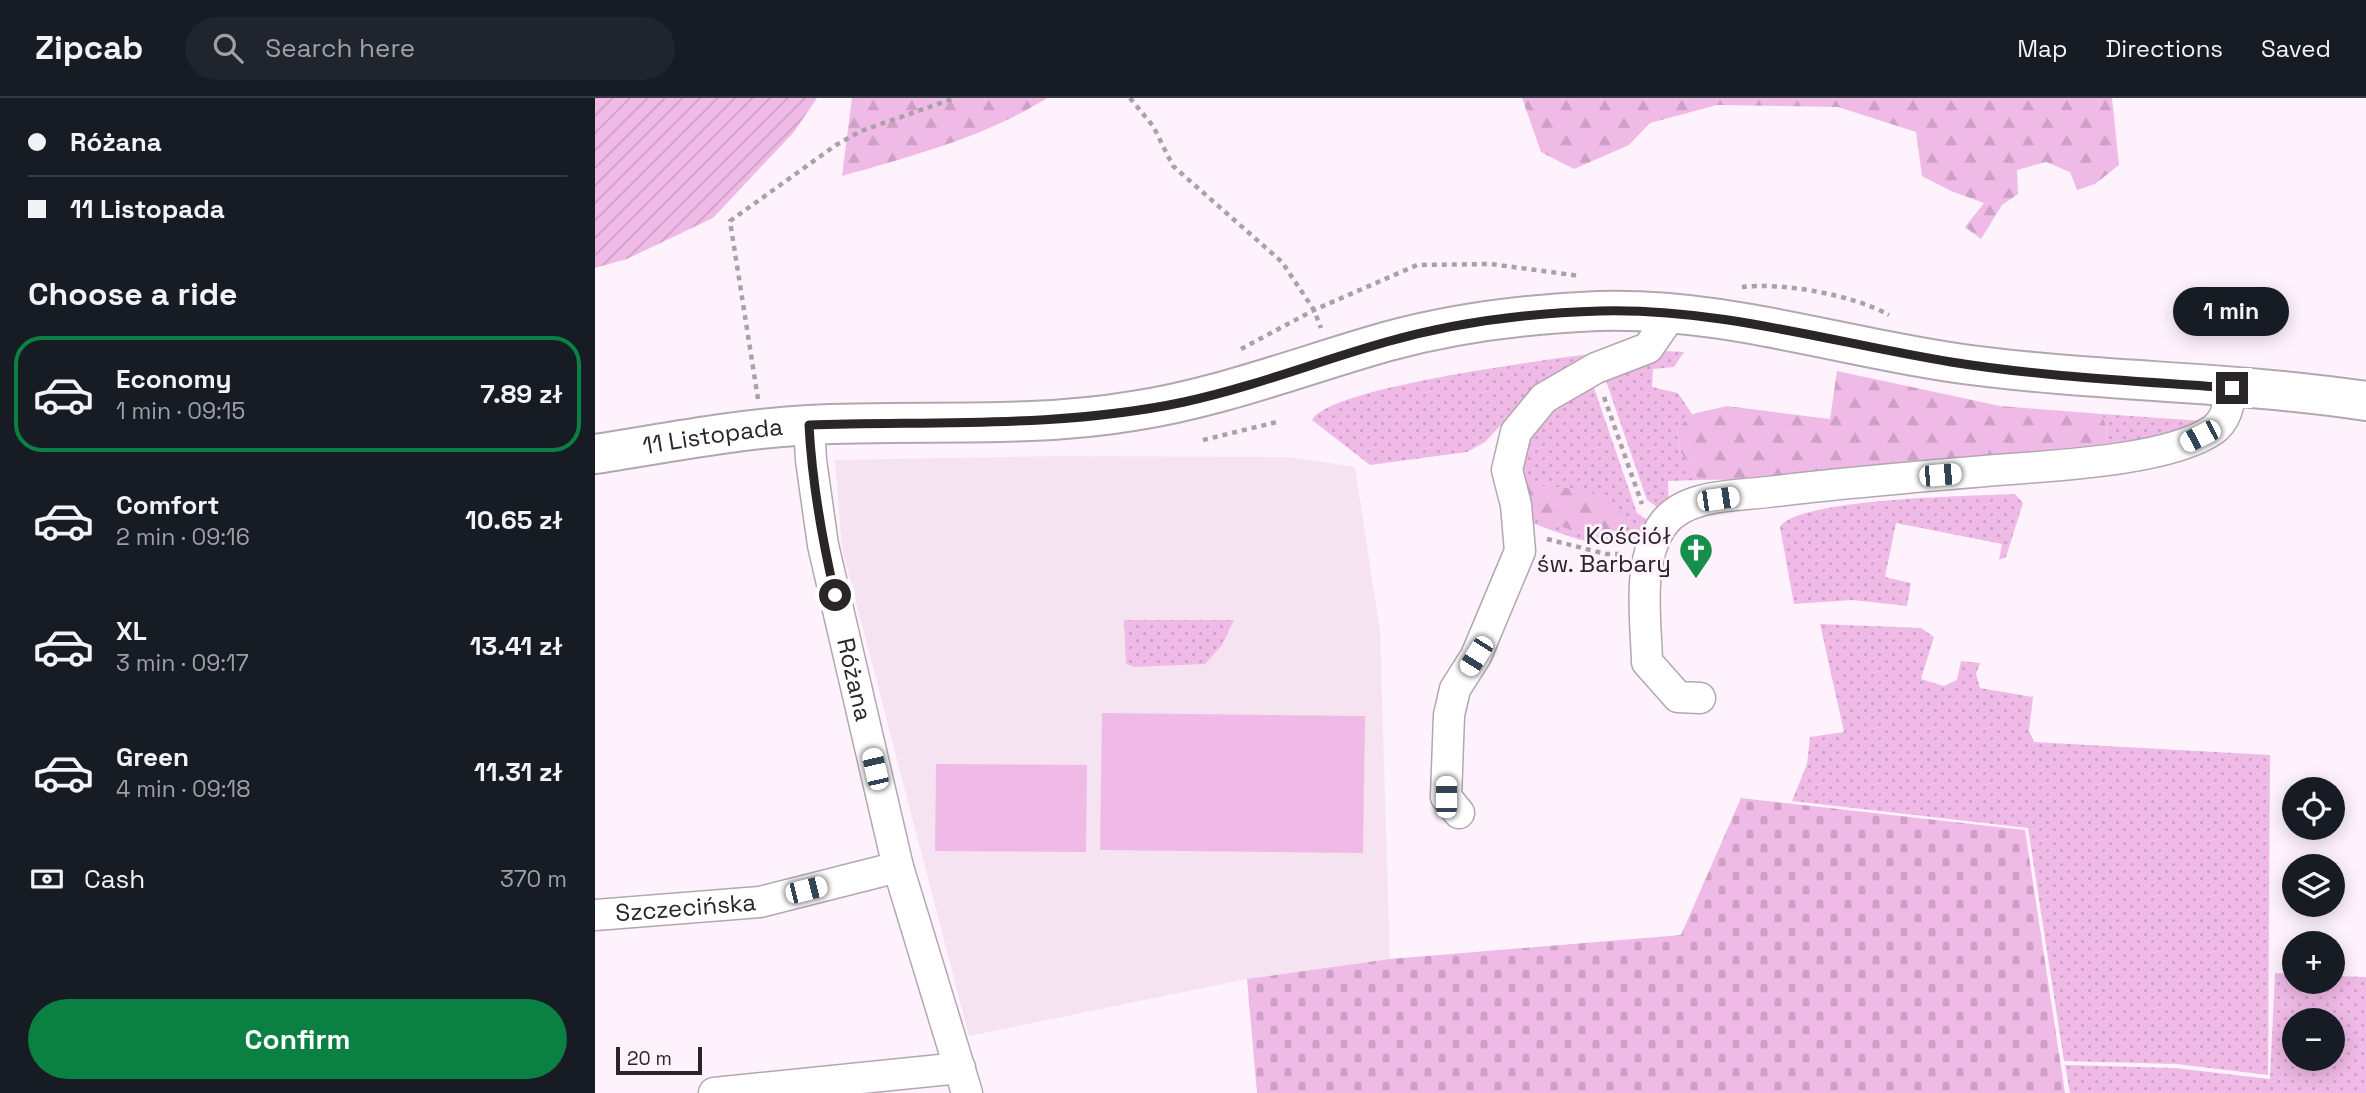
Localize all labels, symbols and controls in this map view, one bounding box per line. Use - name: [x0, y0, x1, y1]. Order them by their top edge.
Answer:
- search box: [185, 17, 675, 80]
- text: Zipcab: [35, 27, 143, 69]
- icon: search: [209, 29, 247, 67]
- text: Search here: [265, 31, 415, 65]
- text: Map: [2017, 33, 2067, 64]
- text: Directions: [2105, 33, 2223, 64]
- text: Saved: [2261, 33, 2331, 64]
- text: Różana: [70, 125, 162, 159]
- text: 11 Listopada: [70, 192, 225, 226]
- text: Choose a ride: [28, 274, 238, 314]
- callout: 1 min: [2174, 286, 2290, 336]
- text: 1 min: [2203, 296, 2259, 326]
- text: Economy: [116, 362, 232, 396]
- icon: car: [32, 363, 95, 426]
- route end: [2216, 372, 2248, 404]
- text: 7.89 zł: [480, 377, 563, 411]
- text: 1 min · 09:15: [116, 396, 245, 426]
- street label: 11 Listopada: [640, 411, 784, 461]
- car: [2177, 417, 2224, 455]
- car: [1919, 463, 1962, 487]
- car: [1696, 486, 1741, 512]
- text: Comfort: [116, 488, 219, 522]
- icon: car: [32, 489, 95, 552]
- text: 10.65 zł: [465, 503, 563, 537]
- place label: Kościół św. Barbary: [1537, 520, 1671, 579]
- text: 2 min · 09:16: [116, 522, 250, 552]
- church icon: Kościół św. Barbary: [1677, 531, 1715, 580]
- route start: [819, 579, 851, 611]
- text: XL: [116, 614, 147, 648]
- icon: car: [32, 615, 95, 678]
- text: 13.41 zł: [470, 629, 563, 663]
- car: [1456, 633, 1497, 679]
- street label: Różana: [830, 635, 880, 724]
- text: 3 min · 09:17: [116, 648, 249, 678]
- text: Green: [116, 740, 189, 774]
- icon: car: [32, 741, 95, 804]
- car: [861, 746, 890, 792]
- text: 11.31 zł: [474, 755, 563, 789]
- text: 4 min · 09:18: [116, 774, 251, 804]
- car: [1436, 776, 1457, 818]
- map controls: [2282, 777, 2345, 1071]
- button: locate: [2282, 777, 2345, 840]
- button: layers: [2282, 854, 2345, 917]
- icon: cash: [28, 860, 66, 898]
- text: Cash: [84, 862, 145, 896]
- text: 370 m: [500, 864, 567, 894]
- car: [784, 875, 829, 905]
- street label: Szczecińska: [614, 886, 757, 928]
- button: +: [2282, 931, 2345, 994]
- button: Confirm: [28, 999, 567, 1079]
- button: −: [2282, 1008, 2345, 1071]
- scale bar: [616, 1044, 702, 1076]
- text: 20 m: [627, 1046, 672, 1071]

